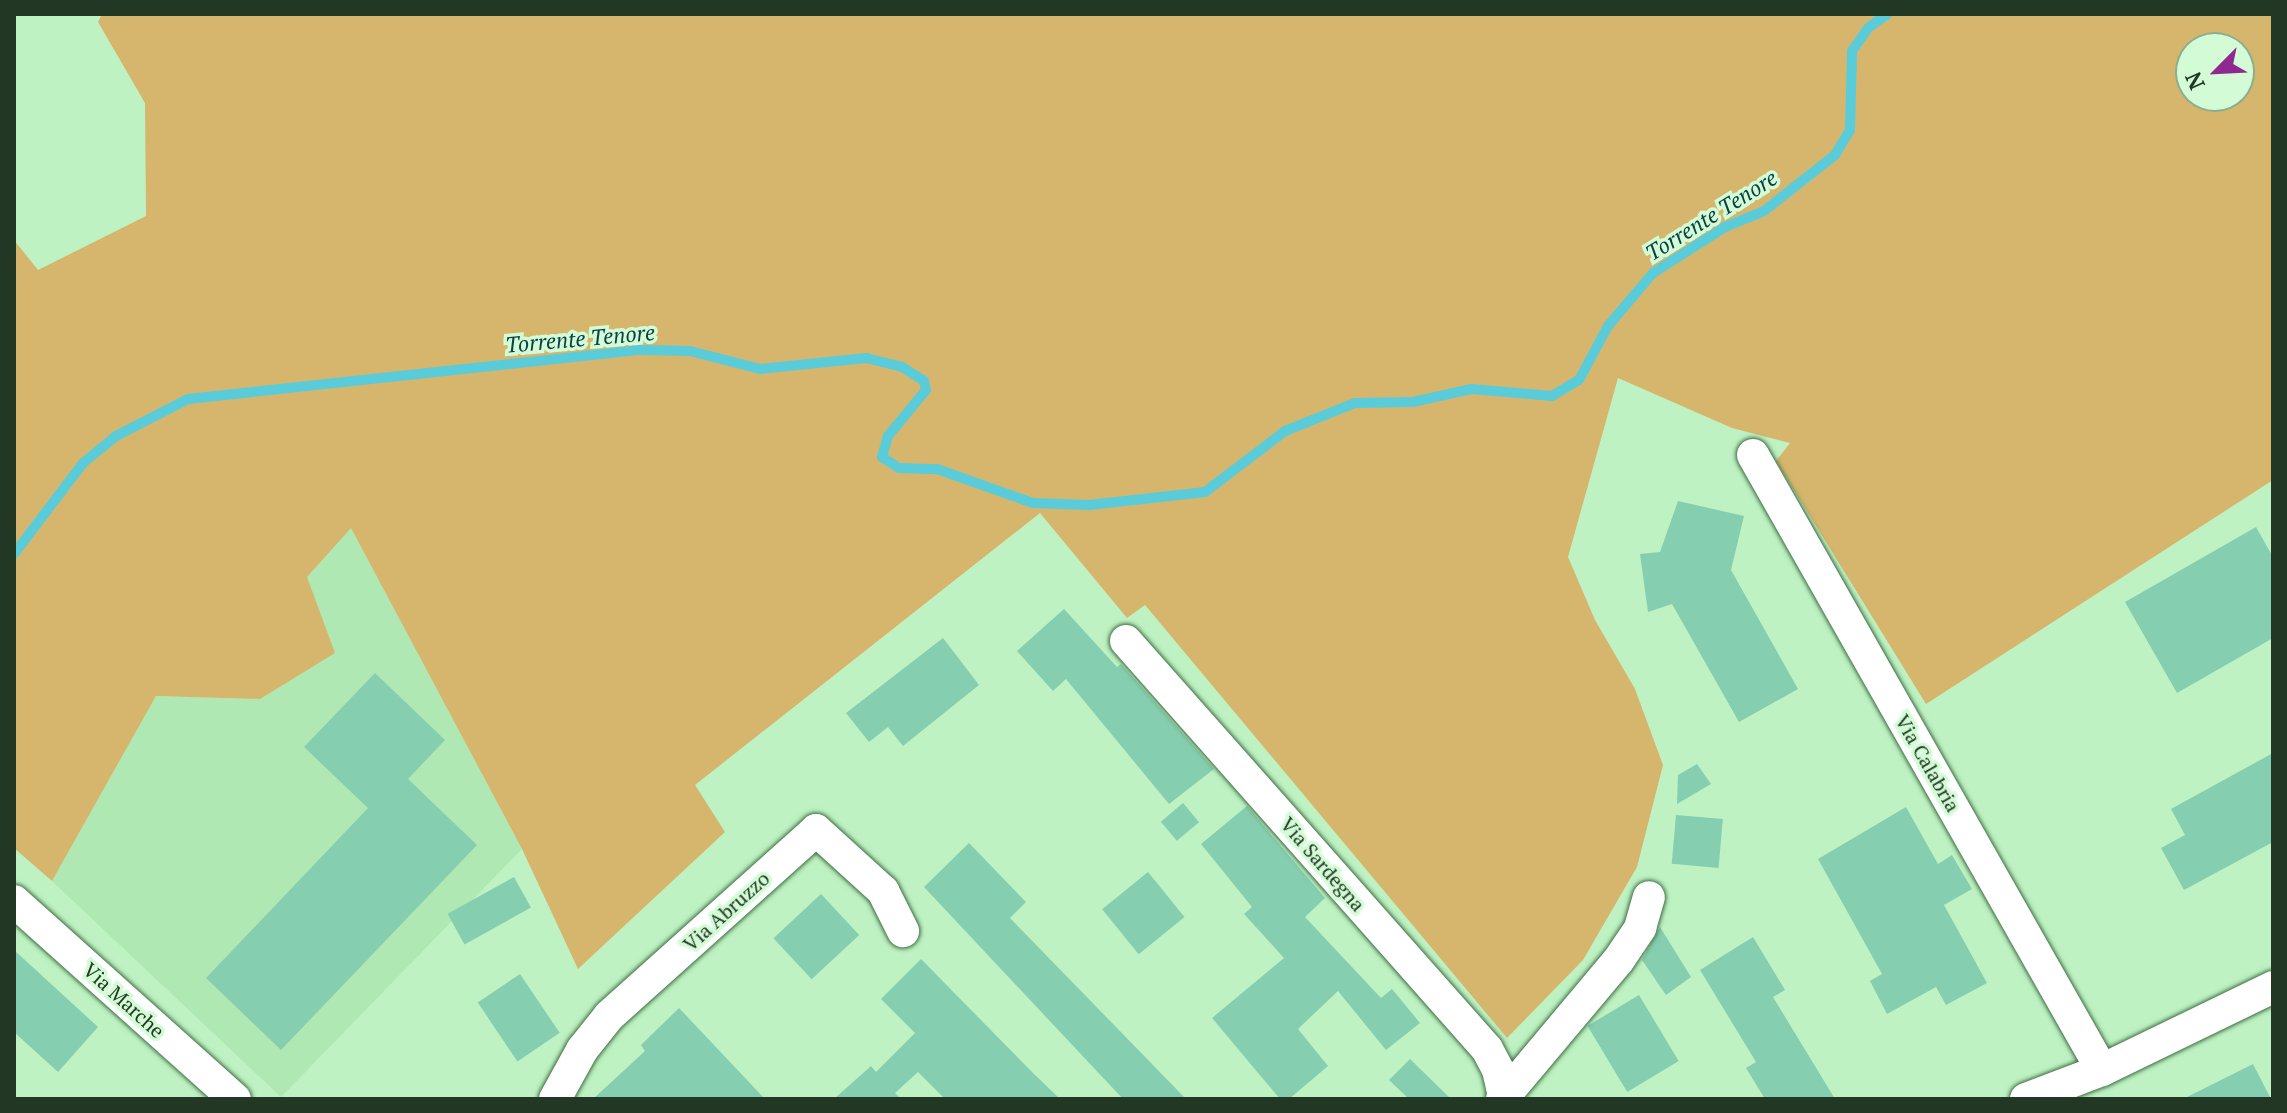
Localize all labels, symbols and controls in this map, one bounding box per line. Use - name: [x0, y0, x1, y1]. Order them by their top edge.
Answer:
- north arrow: [2175, 32, 2255, 112]
- text: N: [2178, 68, 2211, 95]
- water label: Torrente Tenore: [1640, 164, 1782, 266]
- water label: Torrente Tenore: [504, 318, 656, 358]
- street label: Via Calabria: [1890, 710, 1966, 816]
- street label: Via Sardegna: [1276, 812, 1370, 916]
- street label: Via Abruzzo: [678, 866, 774, 956]
- street label: Via Marche: [78, 957, 170, 1043]

